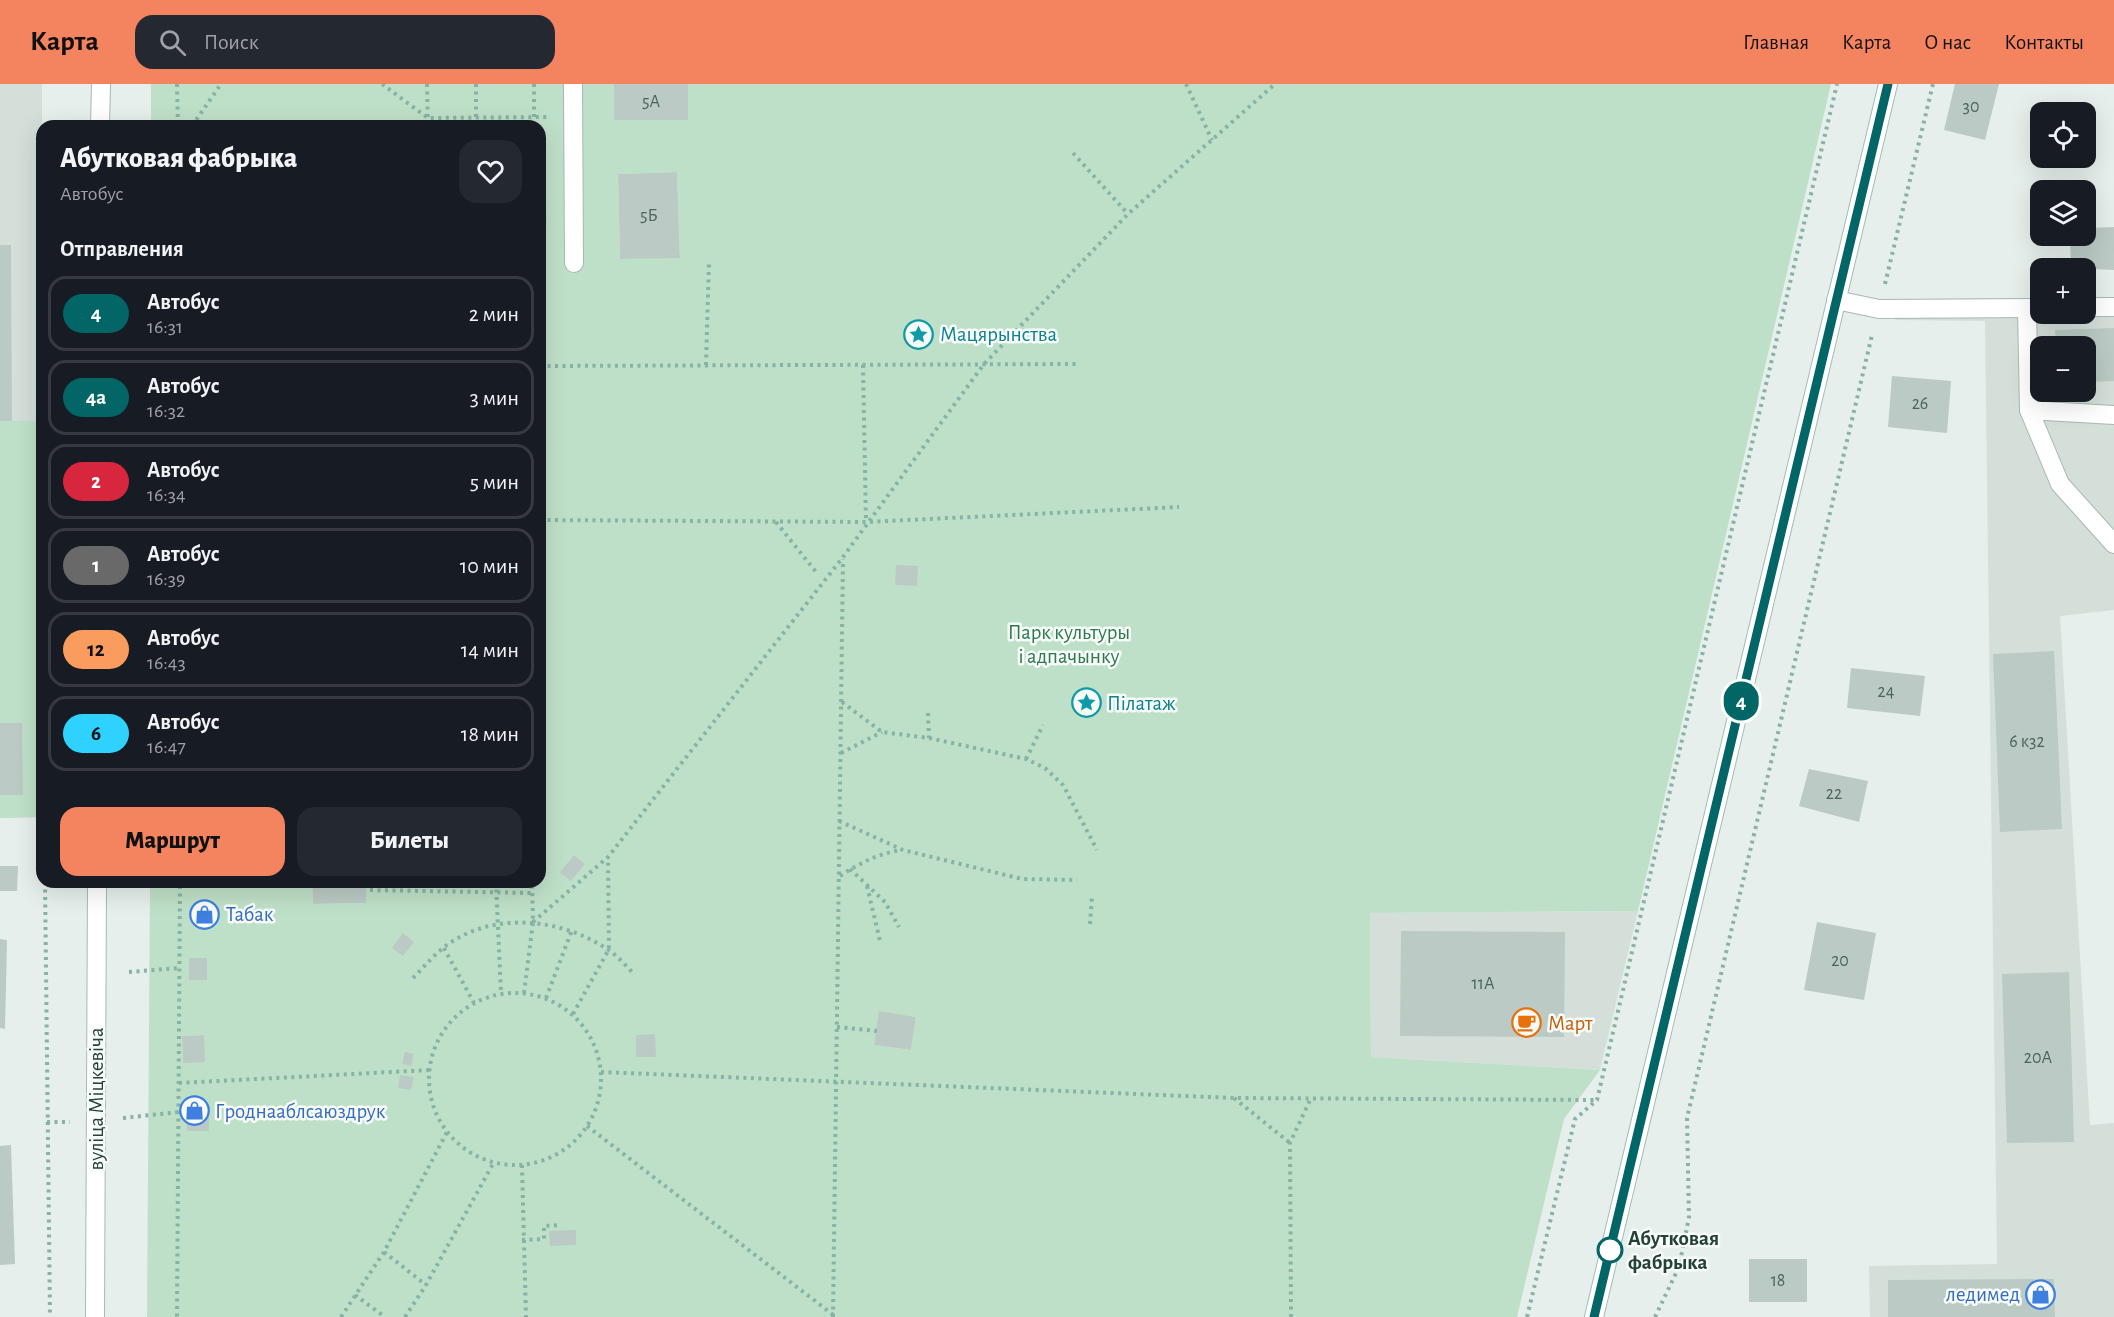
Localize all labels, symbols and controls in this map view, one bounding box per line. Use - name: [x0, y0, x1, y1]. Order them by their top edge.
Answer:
- search box: [135, 15, 555, 69]
- icon: search: [156, 26, 189, 59]
- text: Карта: [30, 28, 99, 56]
- text: Поиск: [204, 31, 259, 53]
- text: Главная: [1743, 32, 1809, 53]
- text: Карта: [1842, 32, 1891, 53]
- text: О нас: [1924, 32, 1971, 53]
- text: Контакты: [2004, 32, 2084, 53]
- house number: 5А: [642, 93, 660, 111]
- house number: 30: [1963, 98, 1979, 116]
- map controls: [2030, 102, 2096, 402]
- button: locate: [2030, 102, 2096, 168]
- button: heart: [459, 140, 522, 203]
- text: Абутковая фабрыка: [60, 145, 297, 173]
- button: layers: [2030, 180, 2096, 246]
- text: Автобус: [60, 184, 124, 204]
- house number: 5Б: [640, 207, 658, 225]
- text: Отправления: [60, 238, 184, 260]
- button: +: [2030, 258, 2096, 324]
- text: Автобус: [147, 291, 220, 313]
- text: 4: [91, 303, 101, 324]
- text: 2 мин: [469, 303, 519, 325]
- text: 16:31: [147, 317, 183, 337]
- place icon: Мацярынства: [903, 318, 935, 350]
- place label: Мацярынства: [940, 324, 1058, 345]
- button: −: [2030, 336, 2096, 402]
- text: Автобус: [147, 375, 220, 397]
- text: 4а: [86, 387, 106, 408]
- text: 3 мин: [470, 387, 519, 409]
- house number: 26: [1912, 395, 1928, 413]
- text: 16:32: [147, 401, 185, 421]
- text: Автобус: [147, 459, 220, 481]
- text: 2: [91, 471, 101, 492]
- text: 5 мин: [470, 471, 519, 493]
- text: 16:34: [147, 485, 186, 505]
- text: Автобус: [147, 543, 220, 565]
- text: 1: [92, 555, 100, 576]
- text: 10 мин: [460, 555, 519, 577]
- text: 16:39: [147, 569, 186, 589]
- park label: Парк культуры і адпачынку: [1008, 622, 1130, 667]
- text: Автобус: [147, 627, 220, 649]
- text: 12: [87, 639, 105, 660]
- text: 14 мин: [461, 639, 519, 661]
- text: 16:43: [147, 653, 186, 673]
- line badge: 4: [1722, 682, 1760, 720]
- house number: 24: [1878, 683, 1895, 701]
- place icon: Пілатаж: [1070, 687, 1102, 719]
- text: 4: [1736, 691, 1746, 712]
- place label: Пілатаж: [1107, 693, 1176, 714]
- text: Автобус: [147, 711, 220, 733]
- text: 6: [91, 723, 101, 744]
- text: 18 мин: [461, 723, 519, 745]
- house number: 6 к32: [2009, 733, 2045, 751]
- text: 16:47: [147, 737, 186, 757]
- house number: 22: [1826, 785, 1842, 803]
- button: Маршрут: [60, 807, 285, 876]
- button: Билеты: [297, 807, 522, 876]
- shop icon: Табак: [189, 898, 221, 930]
- place label: Табак: [226, 904, 274, 925]
- house number: 20: [1831, 952, 1849, 970]
- house number: 11А: [1472, 975, 1495, 993]
- cafe icon: Март: [1511, 1007, 1543, 1039]
- place label: Март: [1548, 1013, 1593, 1034]
- street label: вуліца Міцкевіча: [86, 1027, 107, 1171]
- house number: 20А: [2024, 1049, 2053, 1067]
- shop icon: Гроднааблсаюздрук: [178, 1095, 210, 1127]
- place label: Гроднааблсаюздрук: [215, 1101, 386, 1122]
- place label: Абутковая фабрыка: [1628, 1228, 1719, 1273]
- marker: Абутковая фабрыка: [1597, 1237, 1623, 1263]
- house number: 18: [1771, 1272, 1785, 1290]
- shop icon: ледимед: [2025, 1278, 2057, 1310]
- place label: ледимед: [1946, 1284, 2020, 1305]

